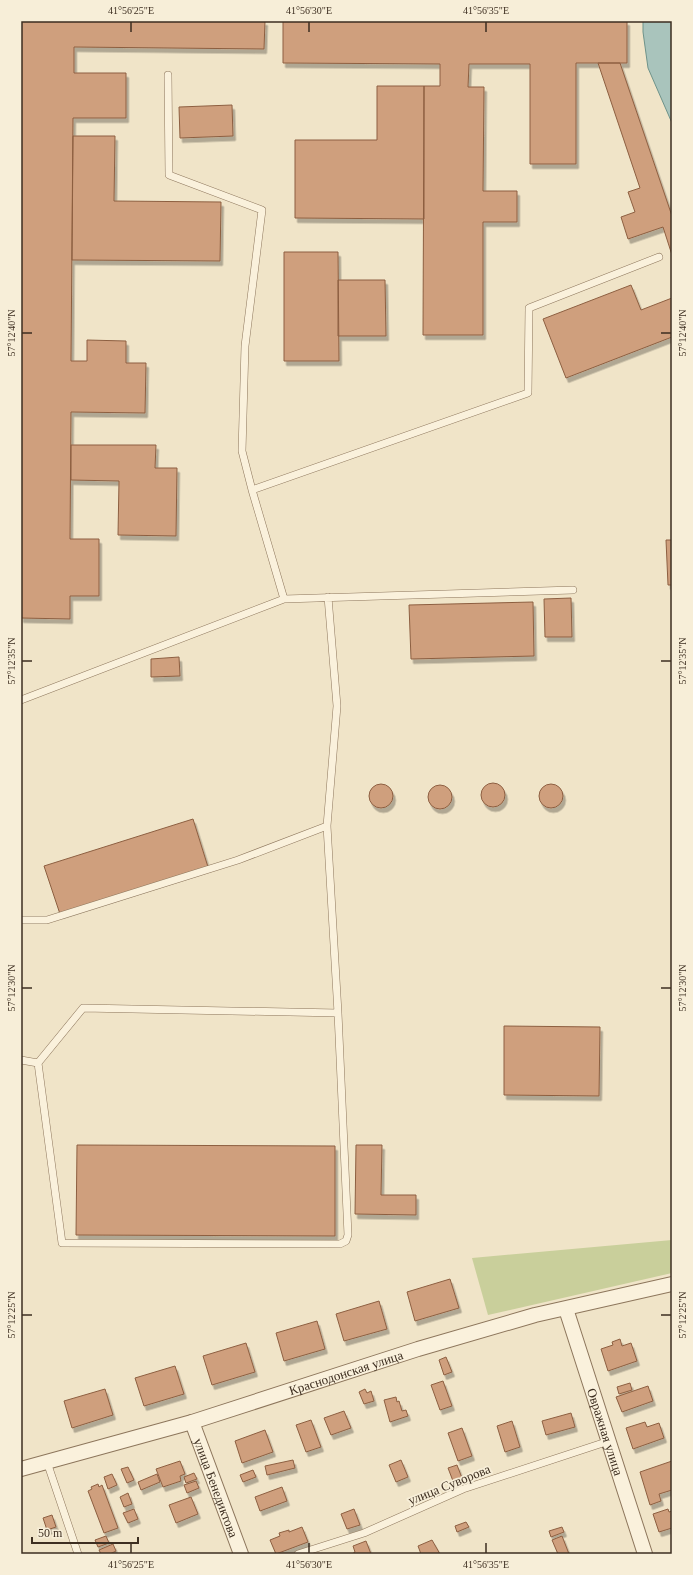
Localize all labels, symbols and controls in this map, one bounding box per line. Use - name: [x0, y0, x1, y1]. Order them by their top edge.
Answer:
- text: 41°56'25"E: [108, 5, 154, 16]
- text: 41°56'30"E: [286, 5, 332, 16]
- text: 41°56'35"E: [463, 5, 509, 16]
- text: 57°12'40"N: [6, 309, 17, 357]
- text: 57°12'40"N: [677, 309, 688, 357]
- text: 57°12'35"N: [6, 637, 17, 685]
- text: 57°12'35"N: [677, 637, 688, 685]
- text: 57°12'30"N: [6, 964, 17, 1012]
- text: 57°12'30"N: [677, 964, 688, 1012]
- text: 57°12'25"N: [6, 1291, 17, 1339]
- text: 57°12'25"N: [677, 1291, 688, 1339]
- street label: Краснодонская улица: [287, 1347, 405, 1398]
- street label: Овражная улица: [584, 1386, 626, 1478]
- street label: улица Бенедиктова: [191, 1436, 241, 1540]
- street label: улица Суворова: [406, 1461, 493, 1508]
- scale bar: [32, 1519, 138, 1545]
- text: 50 m: [38, 1526, 63, 1540]
- text: 41°56'25"E: [108, 1559, 154, 1570]
- text: 41°56'30"E: [286, 1559, 332, 1570]
- text: 41°56'35"E: [463, 1559, 509, 1570]

